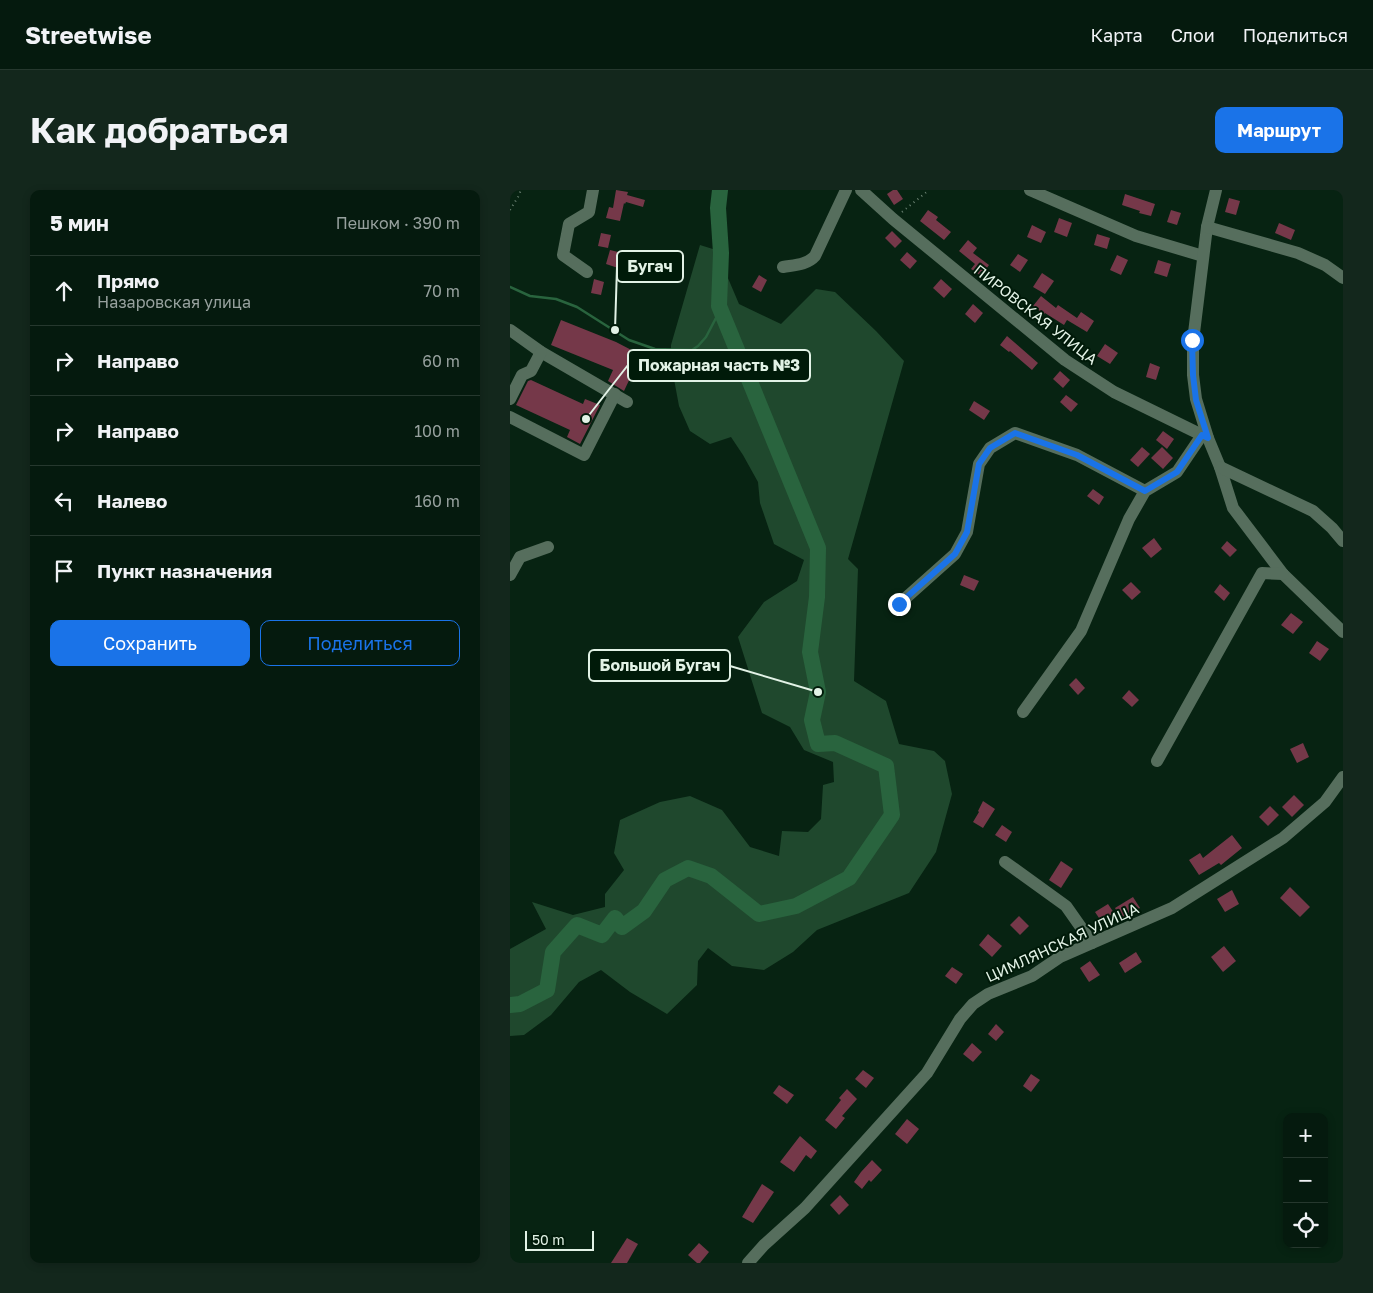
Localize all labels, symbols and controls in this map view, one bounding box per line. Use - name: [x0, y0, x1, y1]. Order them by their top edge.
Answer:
- text: Streetwise: [25, 20, 152, 49]
- text: Карта: [1091, 24, 1143, 46]
- text: Слои: [1171, 24, 1215, 46]
- text: Поделиться: [1243, 24, 1348, 46]
- button: Маршрут: [1215, 107, 1343, 153]
- text: Как добраться: [30, 109, 288, 151]
- text: 5 мин: [50, 210, 109, 236]
- text: Пешком · 390 m: [336, 213, 460, 233]
- callout: Бугач: [617, 251, 683, 282]
- text: Бугач: [627, 256, 673, 276]
- street label: ПИРОВСКАЯ УЛИЦА: [971, 260, 1101, 368]
- text: Прямо: [97, 269, 159, 292]
- icon: ahead: [50, 277, 78, 305]
- text: 70 m: [423, 281, 460, 301]
- text: Назаровская улица: [97, 292, 251, 312]
- route start: [1181, 329, 1204, 352]
- icon: right: [50, 347, 78, 375]
- text: Направо: [97, 349, 179, 372]
- callout: Пожарная часть №3: [628, 350, 810, 381]
- text: 60 m: [422, 351, 460, 371]
- text: Пожарная часть №3: [638, 355, 800, 375]
- icon: right: [50, 417, 78, 445]
- text: Направо: [97, 419, 179, 442]
- text: 100 m: [414, 421, 460, 441]
- icon: left: [50, 487, 78, 515]
- text: Налево: [97, 489, 167, 512]
- text: 160 m: [414, 491, 460, 511]
- icon: arrive: [50, 557, 78, 585]
- text: Пункт назначения: [97, 559, 272, 582]
- route end: [888, 593, 911, 616]
- button: Сохранить: [50, 620, 250, 666]
- button: Поделиться: [260, 620, 460, 666]
- callout: Большой Бугач: [589, 650, 730, 681]
- text: Большой Бугач: [600, 655, 721, 675]
- street label: ЦИМЛЯНСКАЯ УЛИЦА: [983, 899, 1141, 985]
- map controls: [1283, 1113, 1328, 1248]
- button: +: [1283, 1113, 1328, 1158]
- button: −: [1283, 1158, 1328, 1203]
- button: locate: [1283, 1203, 1328, 1248]
- scale bar: [525, 1228, 594, 1251]
- text: 50 m: [532, 1231, 565, 1248]

